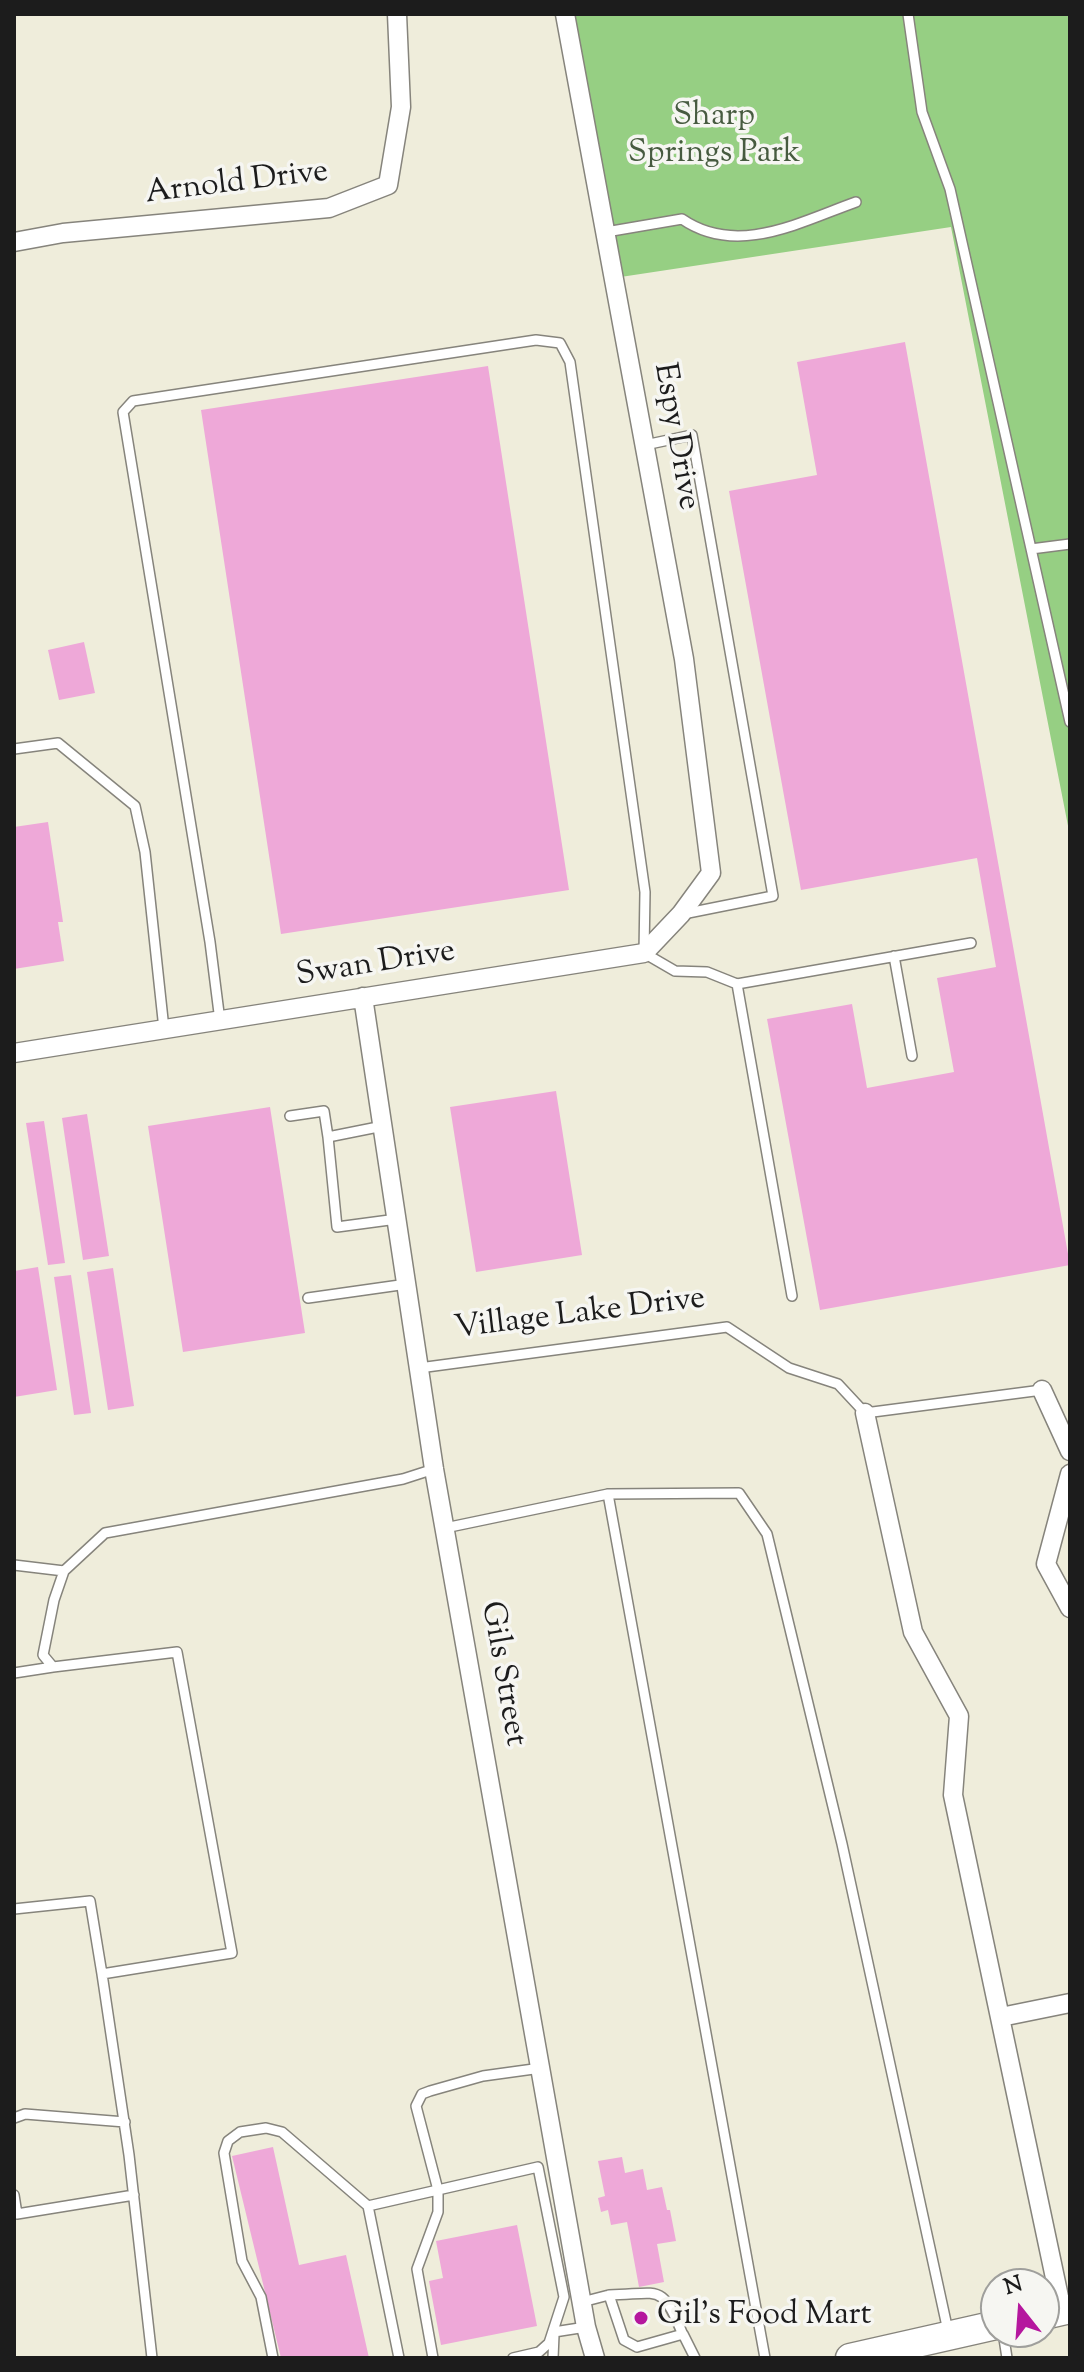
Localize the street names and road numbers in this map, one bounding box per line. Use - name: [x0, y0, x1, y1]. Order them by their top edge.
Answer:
- street label: Arnold Drive: [143, 155, 331, 215]
- street label: Espy Drive: [642, 361, 706, 513]
- street label: Swan Drive: [294, 934, 458, 998]
- street label: Village Lake Drive: [453, 1282, 707, 1350]
- street label: Gils Street: [469, 1599, 533, 1749]

